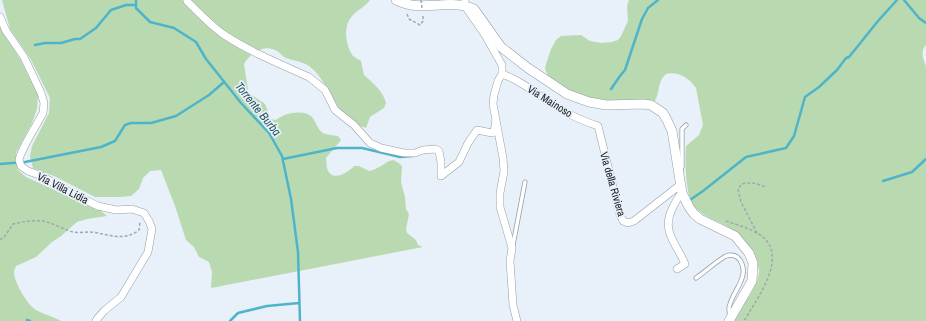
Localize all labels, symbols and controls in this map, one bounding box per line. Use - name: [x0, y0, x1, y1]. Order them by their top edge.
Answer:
- water label: Torrente Burba: [231, 79, 285, 140]
- street label: Via Mainoso: [525, 82, 575, 120]
- street label: Via della Riviera: [597, 150, 629, 218]
- street label: Via Villa Lidia: [35, 169, 91, 207]

